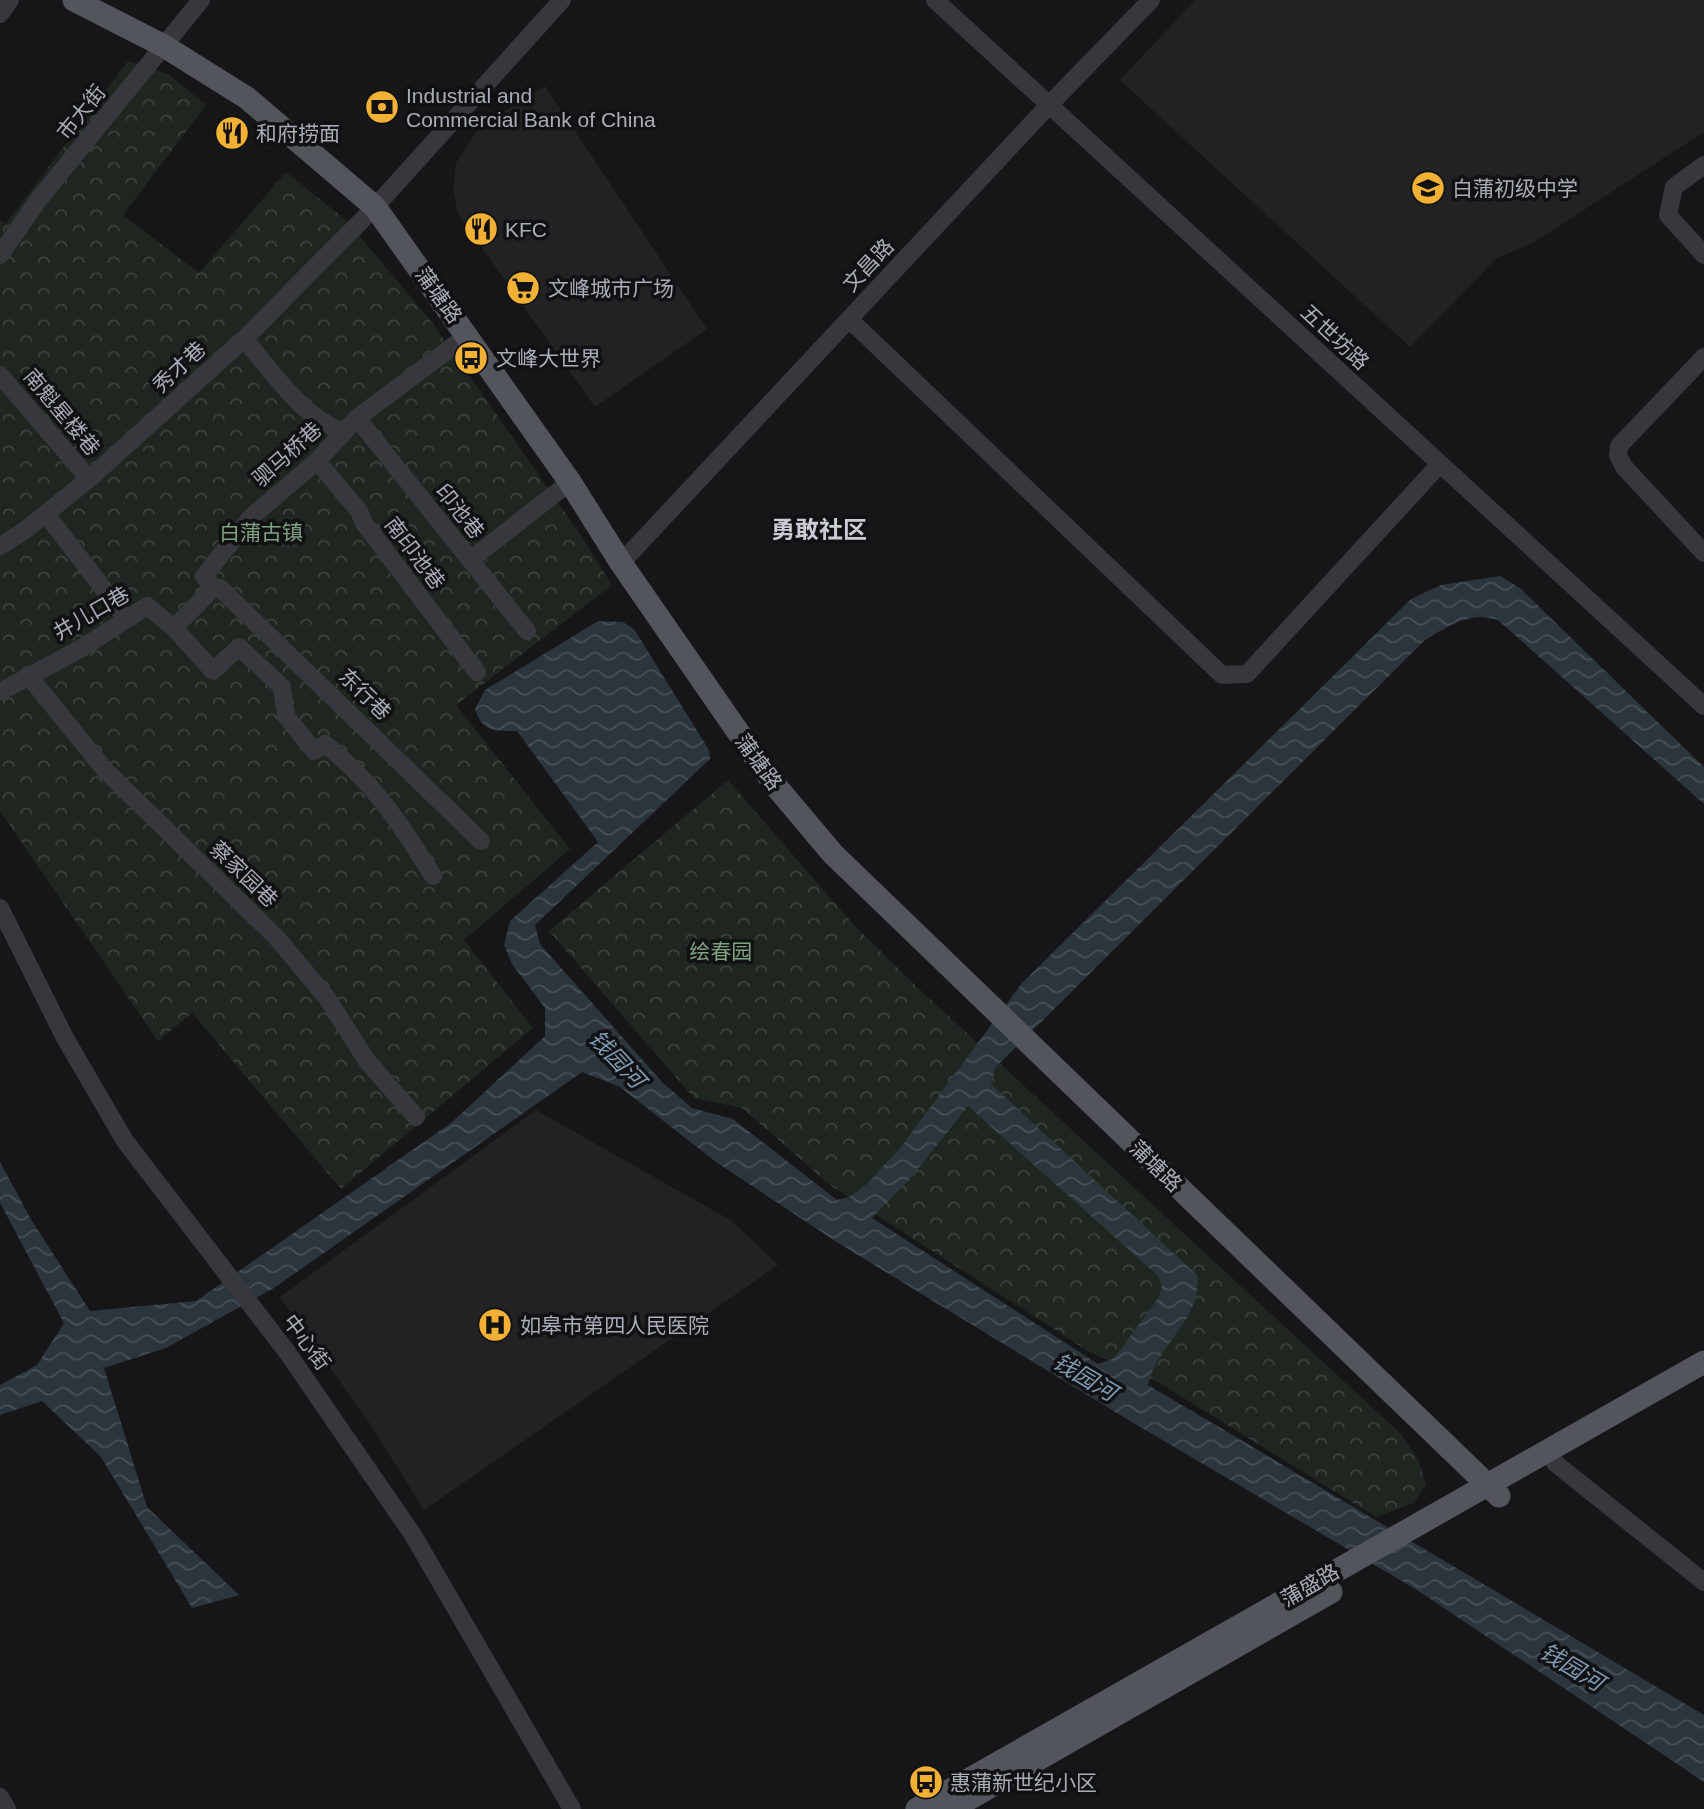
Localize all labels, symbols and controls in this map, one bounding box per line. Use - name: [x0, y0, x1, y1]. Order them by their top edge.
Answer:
- street label: 市大街: [52, 80, 110, 144]
- place label: Industrial and Commercial Bank of China: [406, 84, 656, 131]
- bank icon: Industrial and Commercial Bank of China: [363, 88, 401, 126]
- restaurant icon: 和府捞面: [213, 114, 251, 152]
- place label: 和府捞面: [256, 122, 340, 145]
- school or university icon: 白蒲初级中学: [1409, 169, 1447, 207]
- place label: 白蒲初级中学: [1452, 177, 1578, 200]
- restaurant icon: KFC: [462, 210, 500, 248]
- place label: KFC: [505, 218, 547, 241]
- street label: 文昌路: [838, 234, 898, 296]
- street label: 蒲塘路: [411, 263, 467, 327]
- supermarket icon: 文峰城市广场: [504, 269, 542, 307]
- place label: 文峰城市广场: [548, 277, 674, 300]
- street label: 五世坊路: [1296, 300, 1374, 374]
- street label: 秀才巷: [148, 337, 210, 397]
- bus stop icon: 文峰大世界: [452, 339, 490, 377]
- place label: 文峰大世界: [496, 347, 601, 370]
- street label: 南魁星楼巷: [19, 364, 105, 460]
- street label: 驷马桥巷: [248, 417, 326, 491]
- street label: 印池巷: [431, 479, 489, 543]
- street label: 南印池巷: [381, 513, 449, 593]
- district label: 勇敢社区: [771, 516, 867, 543]
- park label: 白蒲古镇: [219, 521, 303, 544]
- street label: 井儿口巷: [49, 582, 133, 644]
- street label: 东行巷: [334, 664, 396, 724]
- street label: 蒲塘路: [731, 730, 787, 794]
- street label: 蔡家园巷: [206, 837, 282, 911]
- park label: 绘春园: [690, 940, 753, 963]
- water label: 钱园河: [584, 1025, 653, 1096]
- street label: 蒲塘路: [1125, 1136, 1187, 1196]
- hospital icon: 如皋市第四人民医院: [476, 1306, 514, 1344]
- street label: 中心街: [279, 1310, 335, 1374]
- place label: 如皋市第四人民医院: [520, 1314, 709, 1337]
- water label: 钱园河: [1049, 1348, 1125, 1408]
- street label: 蒲盛路: [1277, 1559, 1343, 1611]
- water label: 钱园河: [1536, 1638, 1612, 1698]
- bus stop icon: 惠蒲新世纪小区: [907, 1763, 945, 1801]
- place label: 惠蒲新世纪小区: [950, 1771, 1097, 1794]

